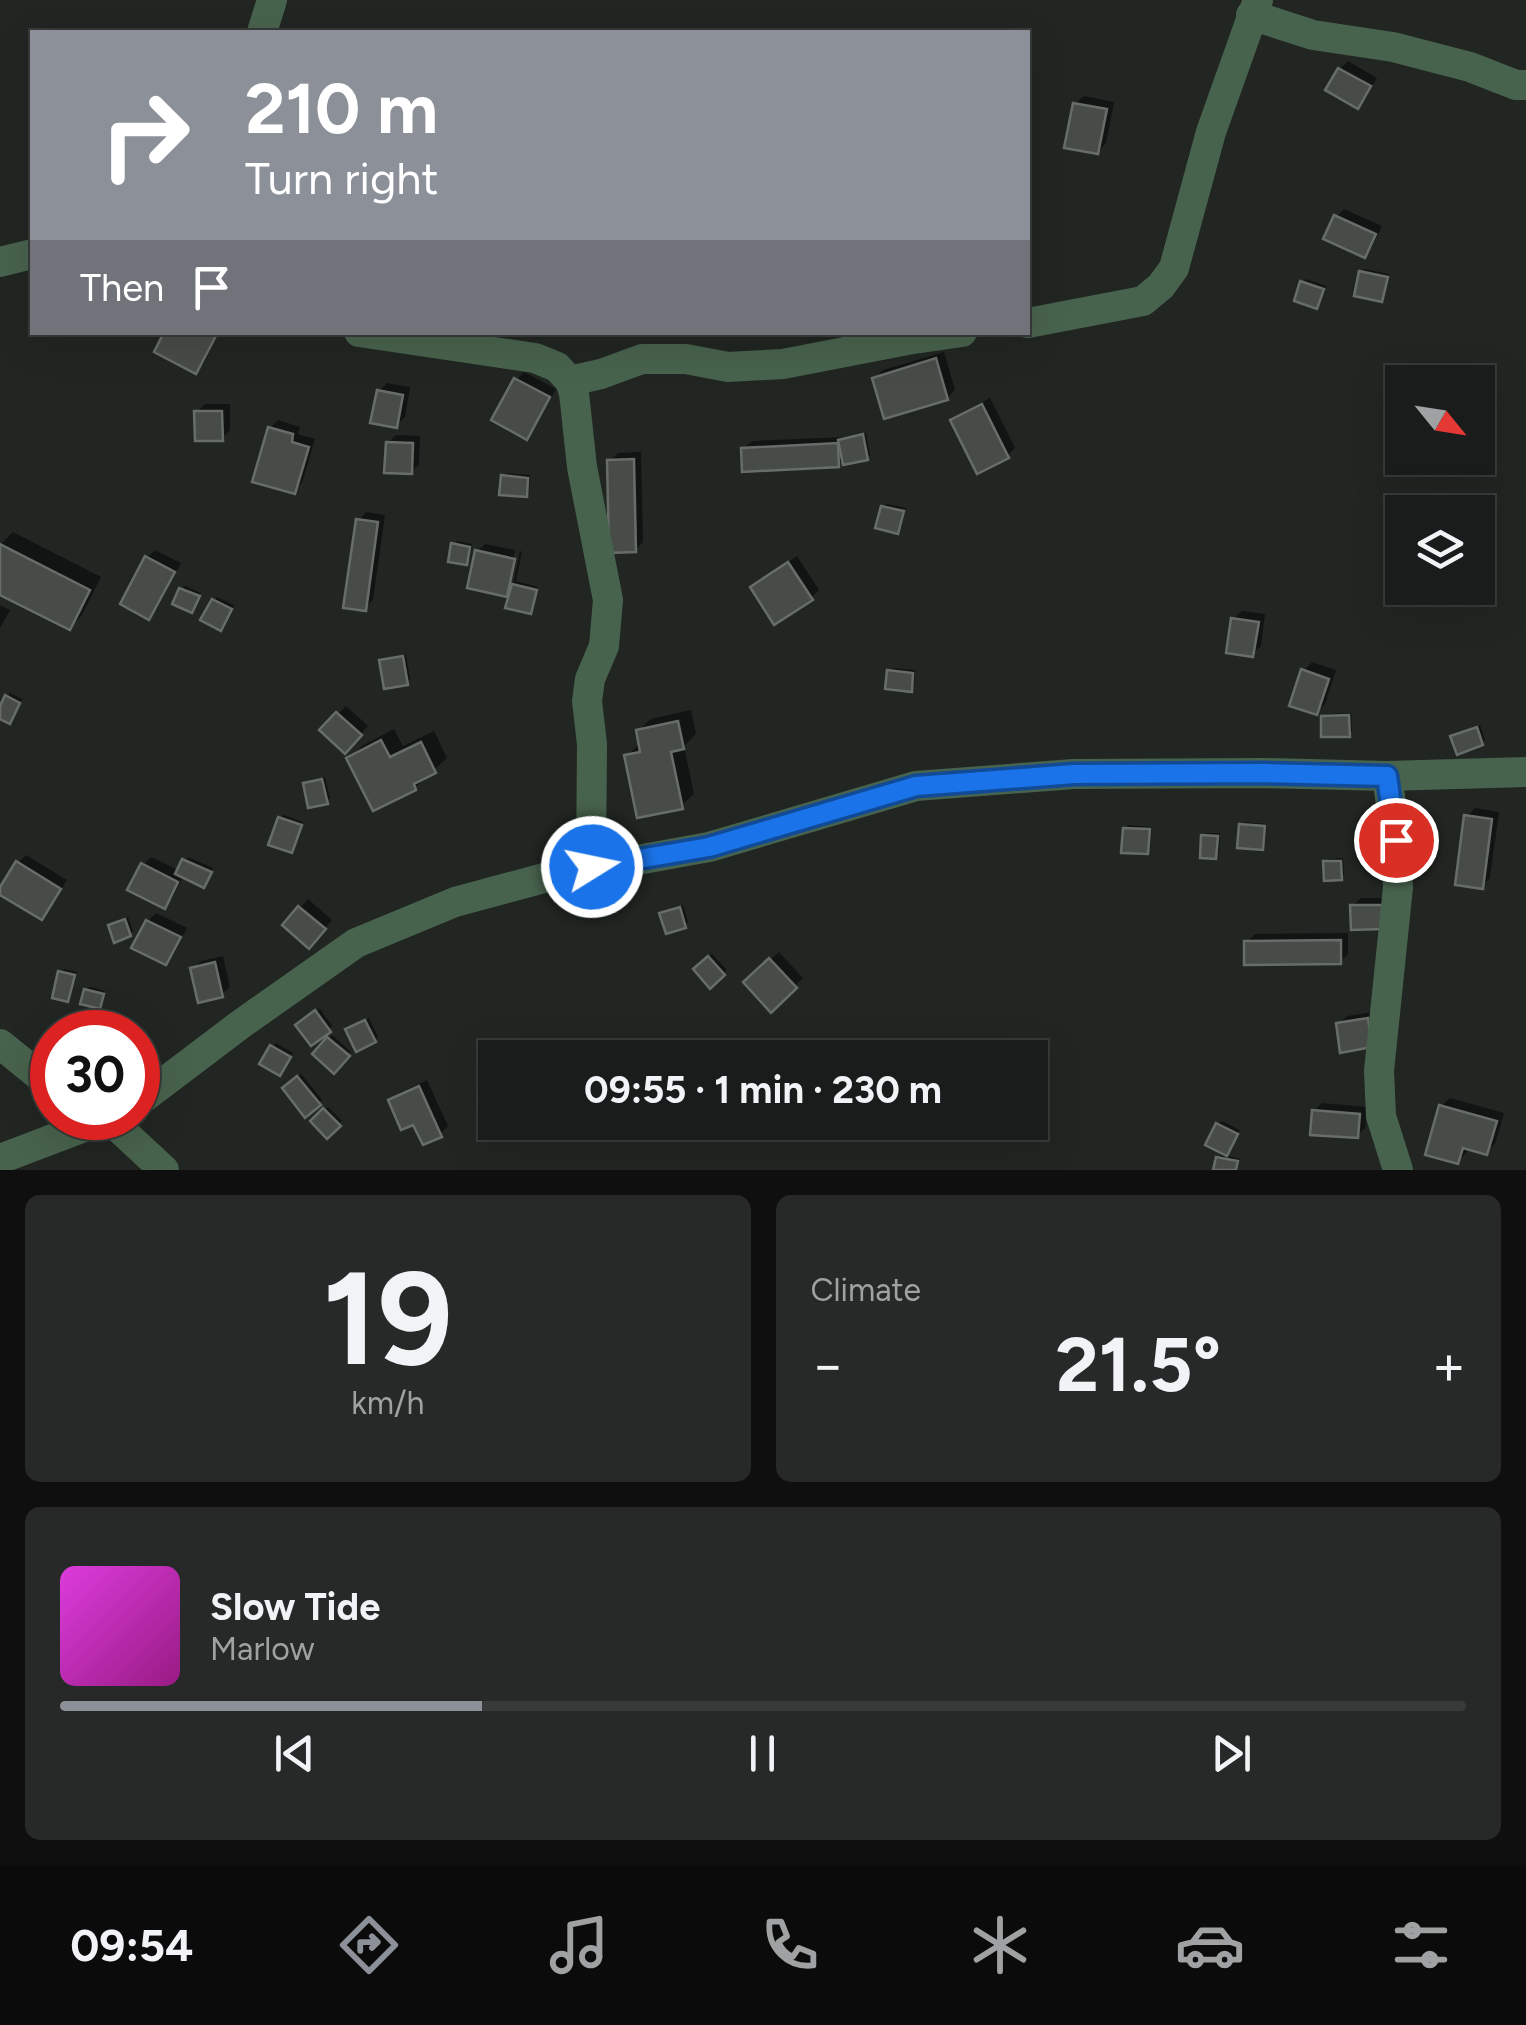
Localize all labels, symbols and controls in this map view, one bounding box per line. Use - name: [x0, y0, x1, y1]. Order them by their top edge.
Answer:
- text: 210 m: [245, 66, 438, 151]
- icon: right: [80, 70, 210, 200]
- text: Turn right: [245, 151, 438, 205]
- icon: arrive: [184, 260, 239, 315]
- text: Then: [80, 265, 164, 311]
- north arrow: [1385, 365, 1495, 475]
- map controls: [1385, 365, 1495, 605]
- button: layers: [1385, 495, 1495, 605]
- pin: [1354, 798, 1439, 883]
- icon: arrive: [1369, 813, 1424, 868]
- position arrow: [540, 815, 644, 919]
- speed limit sign: 30: [30, 1010, 160, 1140]
- text: 09:55 · 1 min · 230 m: [584, 1067, 942, 1113]
- text: 19: [323, 1241, 453, 1397]
- text: Climate: [811, 1271, 921, 1309]
- text: 21.5°: [1055, 1320, 1221, 1410]
- text: −: [811, 1332, 845, 1398]
- text: +: [1432, 1332, 1466, 1398]
- text: km/h: [351, 1384, 424, 1422]
- text: Slow Tide: [210, 1584, 380, 1630]
- text: Marlow: [210, 1630, 314, 1668]
- icon: previous: [267, 1726, 322, 1781]
- icon: pause: [735, 1726, 790, 1781]
- icon: next: [1204, 1726, 1259, 1781]
- icon: directions: [334, 1910, 404, 1980]
- icon: music: [544, 1910, 614, 1980]
- icon: phone: [755, 1910, 825, 1980]
- icon: climate: [965, 1910, 1035, 1980]
- icon: car: [1175, 1910, 1245, 1980]
- icon: filters: [1386, 1910, 1456, 1980]
- text: 09:54: [70, 1918, 194, 1972]

